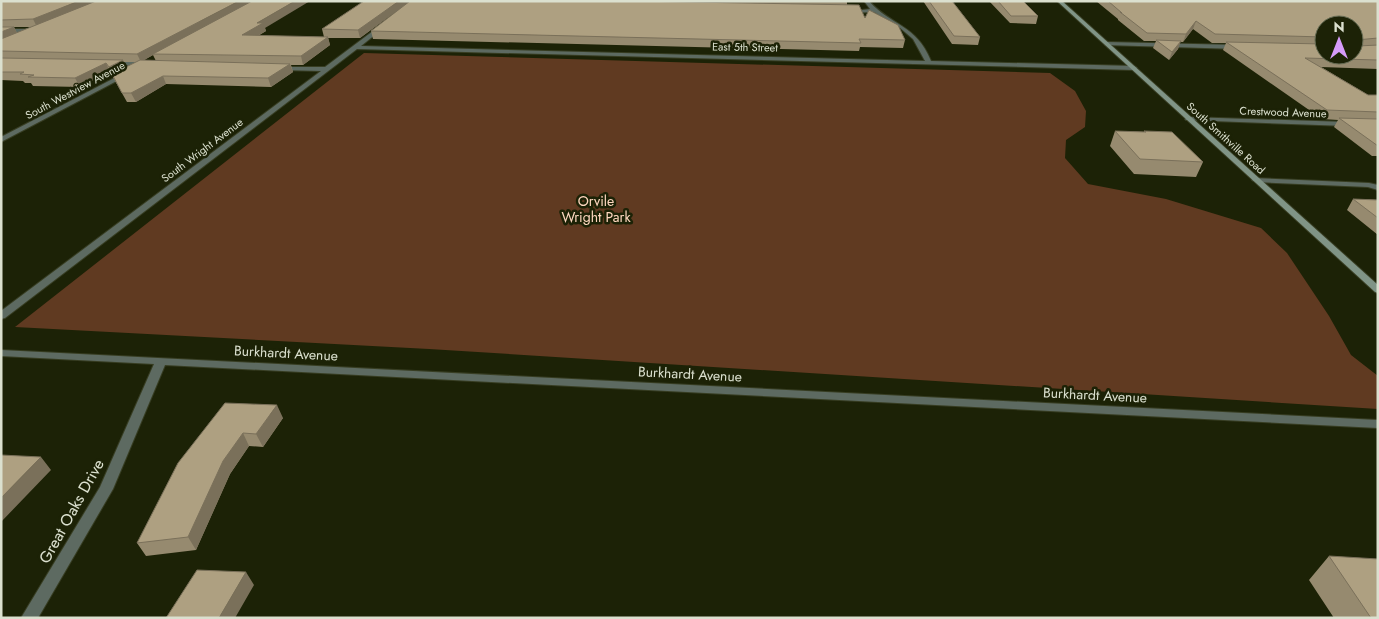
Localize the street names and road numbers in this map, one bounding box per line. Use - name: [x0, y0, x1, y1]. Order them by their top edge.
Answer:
- street label: East 5th Street: [712, 38, 778, 56]
- street label: South Westview Avenue: [22, 57, 128, 123]
- street label: South Smithville Road: [1183, 98, 1269, 178]
- street label: Crestwood Avenue: [1239, 102, 1327, 122]
- street label: South Wright Avenue: [158, 114, 246, 186]
- street label: Burkhardt Avenue: [233, 340, 339, 366]
- street label: Burkhardt Avenue: [637, 361, 743, 387]
- street label: Burkhardt Avenue: [1042, 382, 1148, 408]
- street label: Great Oaks Drive: [33, 455, 110, 568]

